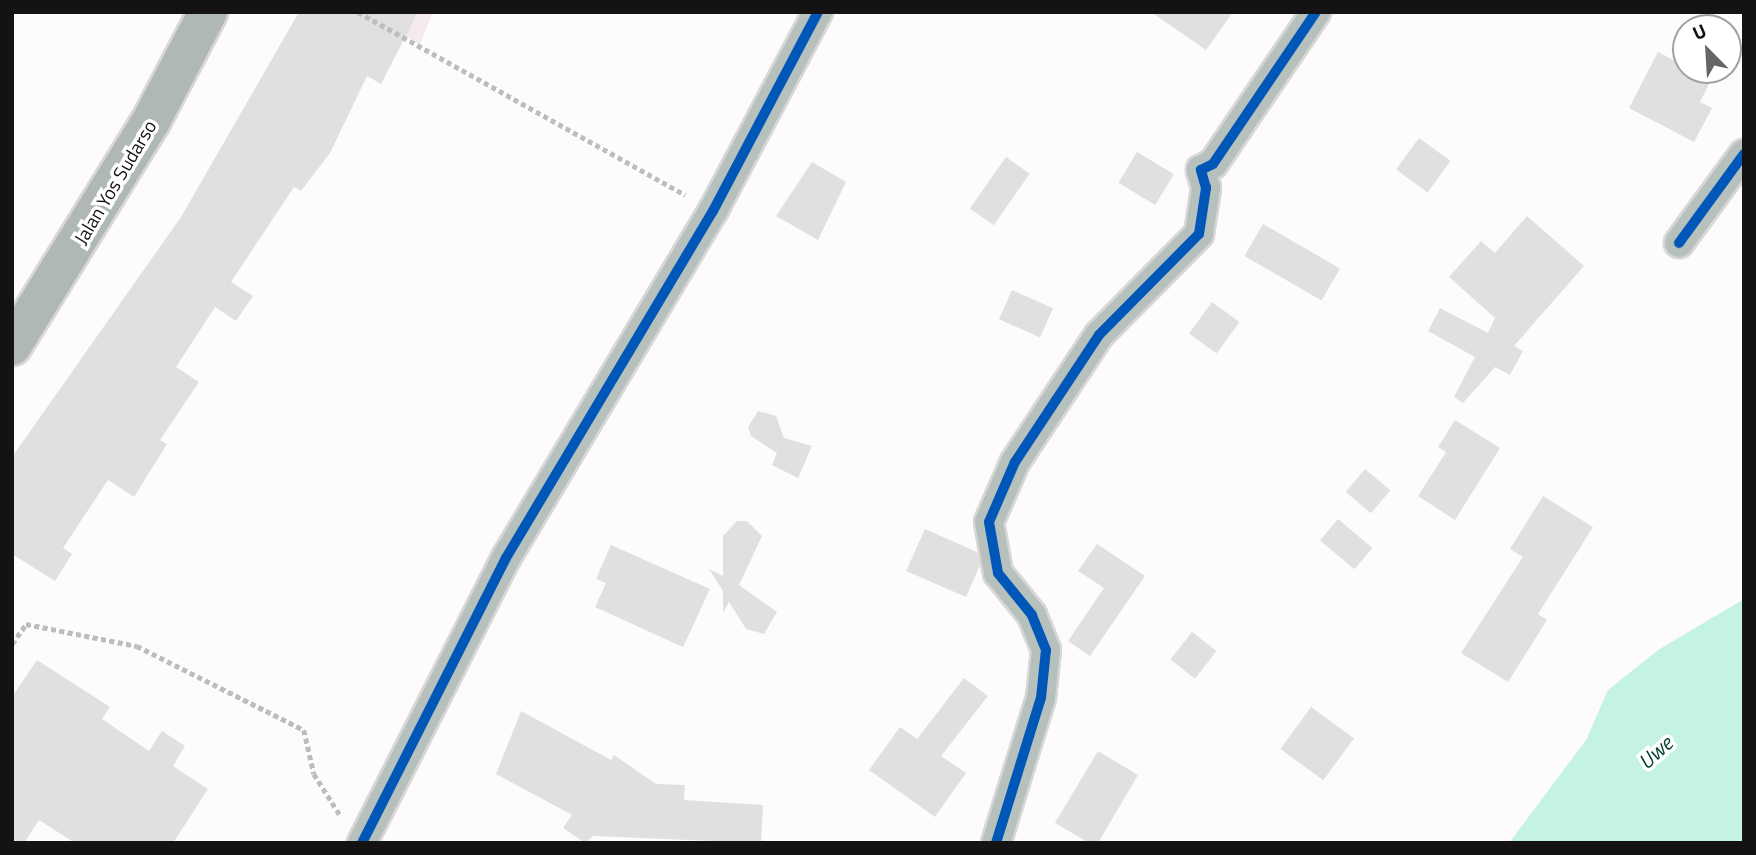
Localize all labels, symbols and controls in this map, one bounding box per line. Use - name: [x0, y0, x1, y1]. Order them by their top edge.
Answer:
- north arrow: [1672, 14, 1742, 84]
- text: U: [1687, 15, 1711, 47]
- street label: Jalan Yos Sudarso: [69, 116, 161, 248]
- water label: Uwe: [1633, 730, 1677, 774]

